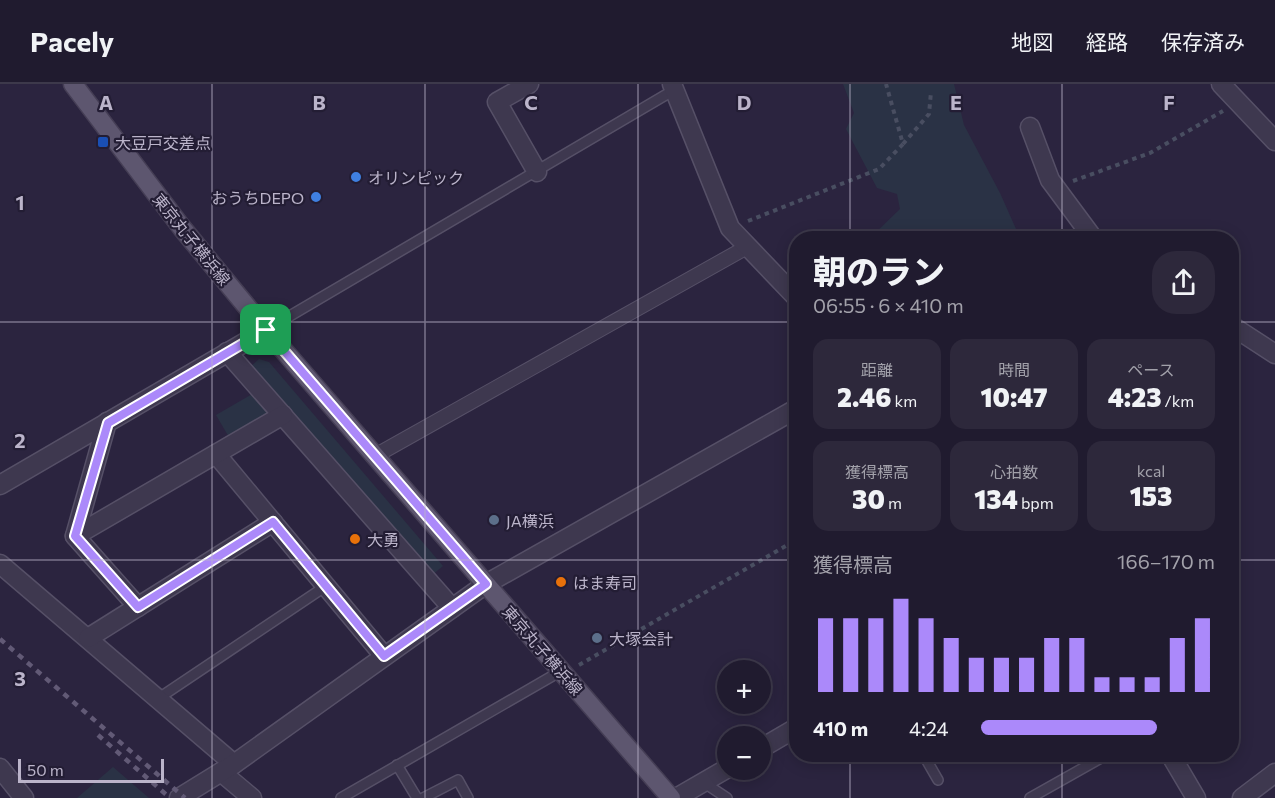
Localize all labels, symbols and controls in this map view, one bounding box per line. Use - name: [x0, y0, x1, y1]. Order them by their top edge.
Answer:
- text: Pacely: [30, 24, 114, 58]
- text: 地図: [1011, 29, 1053, 54]
- text: 経路: [1086, 29, 1128, 54]
- text: 保存済み: [1161, 29, 1245, 54]
- text: A: [99, 90, 113, 114]
- text: B: [312, 90, 326, 114]
- text: C: [524, 90, 538, 114]
- text: D: [737, 90, 751, 114]
- text: E: [950, 90, 962, 114]
- text: F: [1163, 90, 1175, 114]
- place label: 大豆戸交差点: [115, 133, 211, 152]
- marker: 大豆戸交差点: [96, 135, 110, 149]
- place label: オリンピック: [368, 168, 464, 187]
- marker: オリンピック: [349, 170, 363, 184]
- place label: おうちDEPO: [212, 188, 304, 207]
- street label: 東京丸子横浜線: [149, 189, 235, 289]
- text: 1: [15, 190, 25, 214]
- marker: おうちDEPO: [309, 190, 323, 204]
- text: 朝のラン: [813, 250, 945, 291]
- button: share: [1152, 251, 1215, 314]
- text: 06:55 · 6 × 410 m: [813, 293, 964, 317]
- pin: [240, 304, 291, 355]
- icon: arrive: [249, 313, 282, 346]
- text: 距離: [861, 360, 893, 379]
- text: 時間: [998, 360, 1030, 379]
- text: ペース: [1127, 360, 1175, 379]
- text: 2.46: [837, 381, 891, 412]
- text: 10:47: [980, 381, 1048, 412]
- text: 4:23: [1108, 381, 1161, 412]
- text: km: [891, 391, 917, 410]
- text: /km: [1161, 391, 1194, 410]
- text: 2: [14, 428, 26, 452]
- text: kcal: [1137, 461, 1165, 480]
- text: 獲得標高: [845, 462, 909, 481]
- text: 心拍数: [990, 462, 1038, 481]
- text: 153: [1130, 480, 1172, 511]
- text: 30: [852, 483, 885, 514]
- text: 134: [974, 483, 1018, 514]
- text: m: [885, 493, 902, 512]
- text: bpm: [1018, 493, 1054, 512]
- place label: JA横浜: [506, 511, 554, 530]
- marker: JA横浜: [487, 513, 501, 527]
- place label: 大勇: [367, 530, 399, 549]
- marker: 大勇: [348, 532, 362, 546]
- text: 166–170 m: [1117, 549, 1215, 573]
- text: 獲得標高: [813, 552, 893, 576]
- place label: はま寿司: [573, 573, 637, 592]
- marker: はま寿司: [554, 575, 568, 589]
- street label: 東京丸子横浜線: [499, 601, 587, 699]
- place label: 大塚会計: [609, 629, 673, 648]
- marker: 大塚会計: [590, 631, 604, 645]
- map controls: [717, 660, 771, 780]
- button: +: [717, 660, 771, 714]
- text: 3: [14, 666, 26, 690]
- text: 410 m: [813, 716, 868, 740]
- text: 4:24: [909, 716, 948, 740]
- button: −: [717, 726, 771, 780]
- scale bar: [18, 756, 164, 784]
- text: 50 m: [27, 760, 64, 779]

